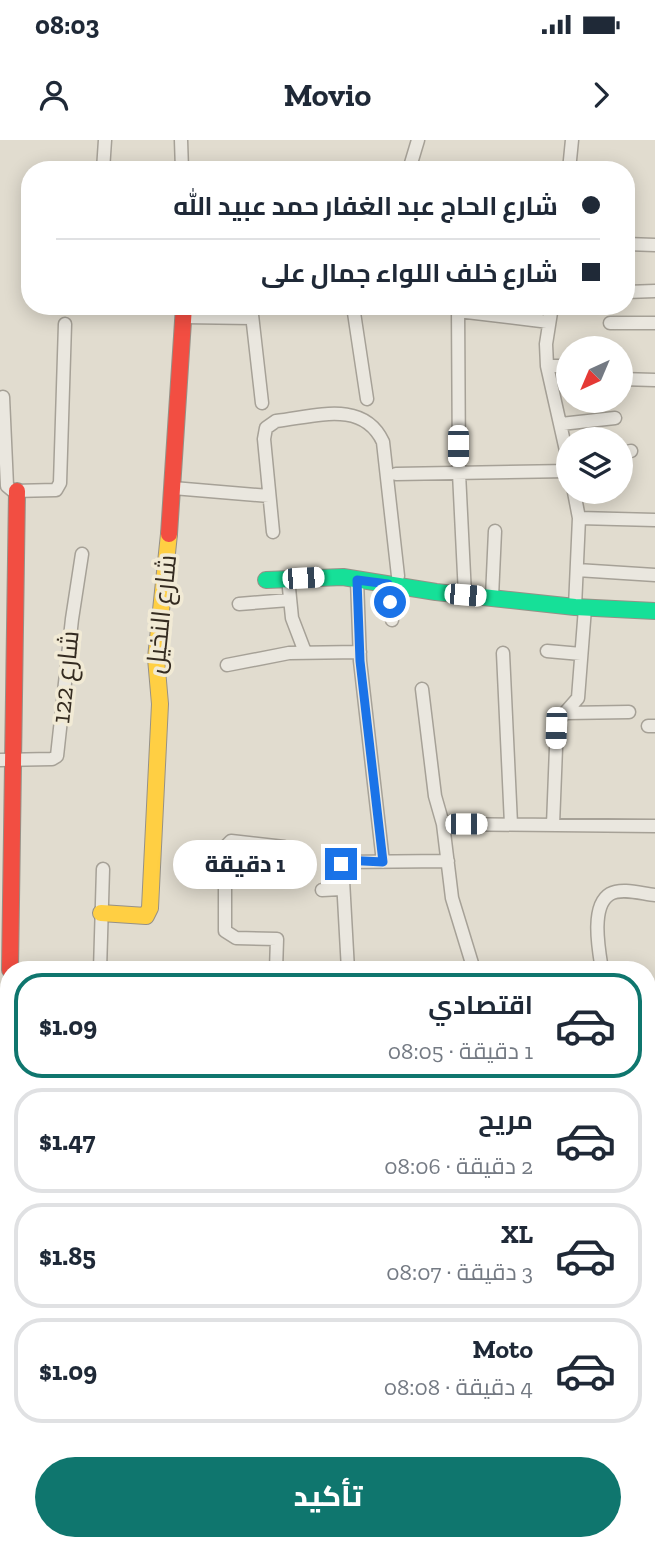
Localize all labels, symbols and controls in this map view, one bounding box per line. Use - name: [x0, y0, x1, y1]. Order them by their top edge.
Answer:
- text: 08:03: [35, 9, 99, 41]
- icon: person: [35, 76, 73, 114]
- text: Movio: [284, 76, 371, 114]
- icon: forward: [582, 76, 620, 114]
- text: شارع الحاج عبد الغفار حمد عبيد الله: [173, 190, 558, 222]
- text: شارع خلف اللواء جمال على: [261, 257, 558, 289]
- north arrow: [556, 336, 634, 413]
- map controls: [556, 336, 633, 504]
- car: [448, 425, 469, 467]
- button: layers: [556, 427, 633, 504]
- street label: شارع النخيل: [139, 553, 184, 675]
- car: [282, 566, 325, 590]
- car: [444, 583, 487, 607]
- route start: [374, 586, 406, 618]
- street label: شارع 122: [44, 629, 87, 725]
- car: [545, 707, 568, 749]
- car: [446, 814, 488, 835]
- callout: 1 دقيقة: [173, 840, 316, 888]
- route end: [325, 848, 357, 880]
- text: 1 دقيقة: [205, 850, 285, 878]
- text: اقتصادي: [428, 989, 533, 1021]
- icon: car: [554, 994, 617, 1057]
- text: $1.09: [39, 1010, 97, 1042]
- text: 1 دقيقة · 08:05: [388, 1037, 533, 1065]
- text: مريح: [478, 1104, 533, 1136]
- icon: car: [554, 1109, 617, 1172]
- text: $1.47: [39, 1125, 95, 1157]
- text: 2 دقيقة · 08:06: [384, 1152, 533, 1180]
- text: XL: [501, 1218, 533, 1250]
- icon: car: [554, 1224, 617, 1287]
- text: $1.85: [39, 1240, 96, 1272]
- text: 3 دقيقة · 08:07: [386, 1258, 533, 1286]
- text: Moto: [473, 1333, 533, 1365]
- icon: car: [554, 1339, 617, 1402]
- text: $1.09: [39, 1355, 97, 1387]
- text: 4 دقيقة · 08:08: [384, 1373, 533, 1401]
- button: تأكيد: [35, 1457, 621, 1537]

